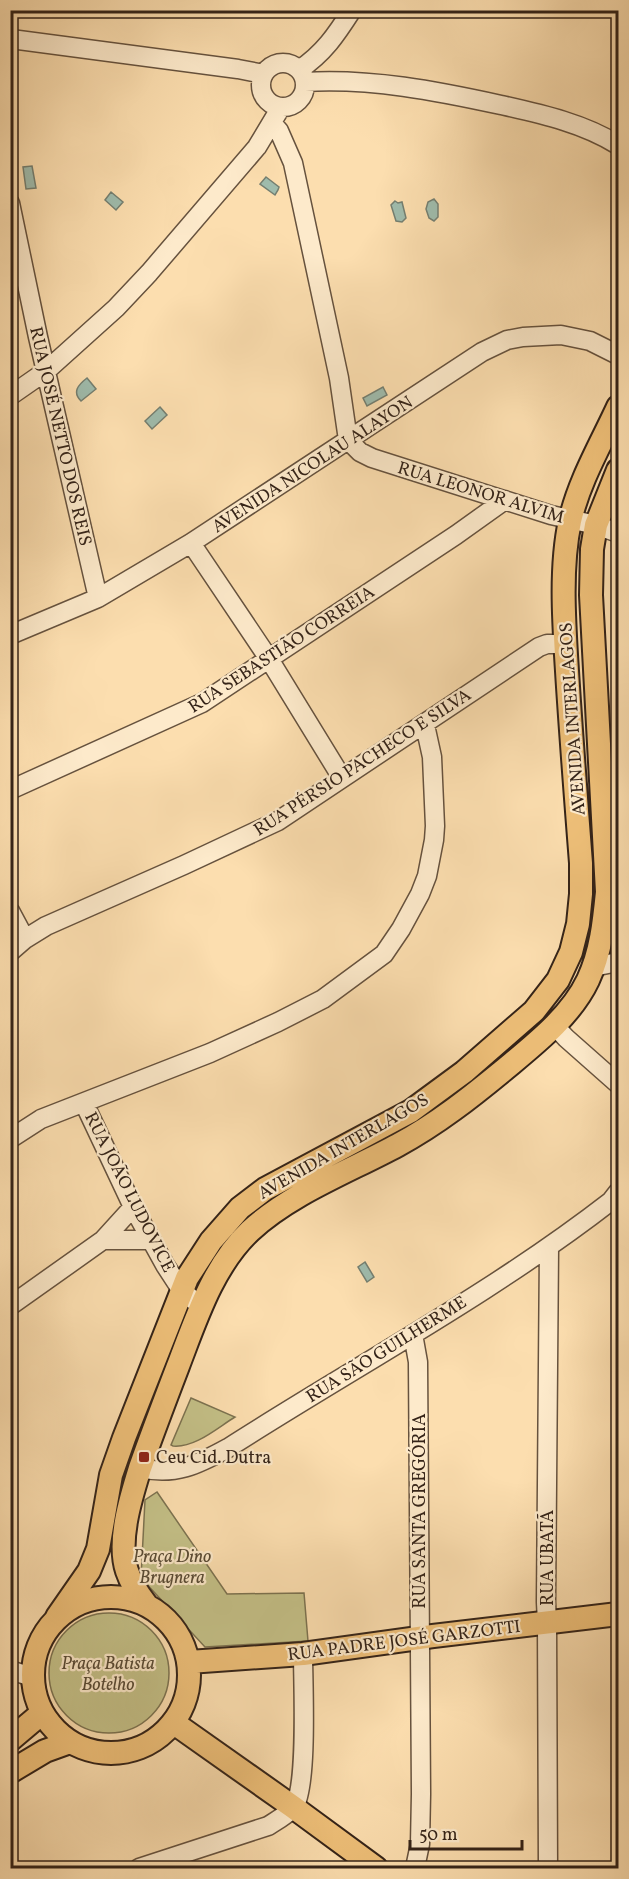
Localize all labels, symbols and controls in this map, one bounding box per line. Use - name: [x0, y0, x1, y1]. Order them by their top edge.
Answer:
- street label: RUA JOSÉ NETTO DOS REIS: [22, 324, 97, 548]
- street label: AVENIDA NICOLAU ALAYON: [207, 391, 418, 540]
- street label: RUA LEONOR ALVIM: [394, 456, 567, 531]
- street label: RUA SEBASTIÃO CORREIA: [184, 580, 380, 720]
- street label: AVENIDA INTERLAGOS: [554, 622, 593, 816]
- street label: RUA PÉRSIO PACHECO E SILVA: [249, 683, 477, 843]
- street label: AVENIDA INTERLAGOS: [254, 1088, 434, 1206]
- street label: RUA JOÃO LUDOVICE: [77, 1108, 180, 1277]
- street label: RUA SÃO GUILHERME: [302, 1291, 472, 1410]
- street label: RUA SANTA GREGÓRIA: [408, 1413, 433, 1609]
- place label: Ceu Cid. Dutra: [156, 1446, 271, 1471]
- marker: Ceu Cid. Dutra: [137, 1450, 151, 1464]
- street label: RUA UBATÃ: [536, 1510, 561, 1606]
- park label: Praça Dino Brugnera: [133, 1545, 211, 1591]
- street label: RUA PADRE JOSÉ GARZOTTI: [286, 1615, 522, 1668]
- park label: Praça Batista Botelho: [61, 1652, 155, 1698]
- scale bar: [410, 1813, 522, 1851]
- text: 50 m: [419, 1823, 458, 1848]

